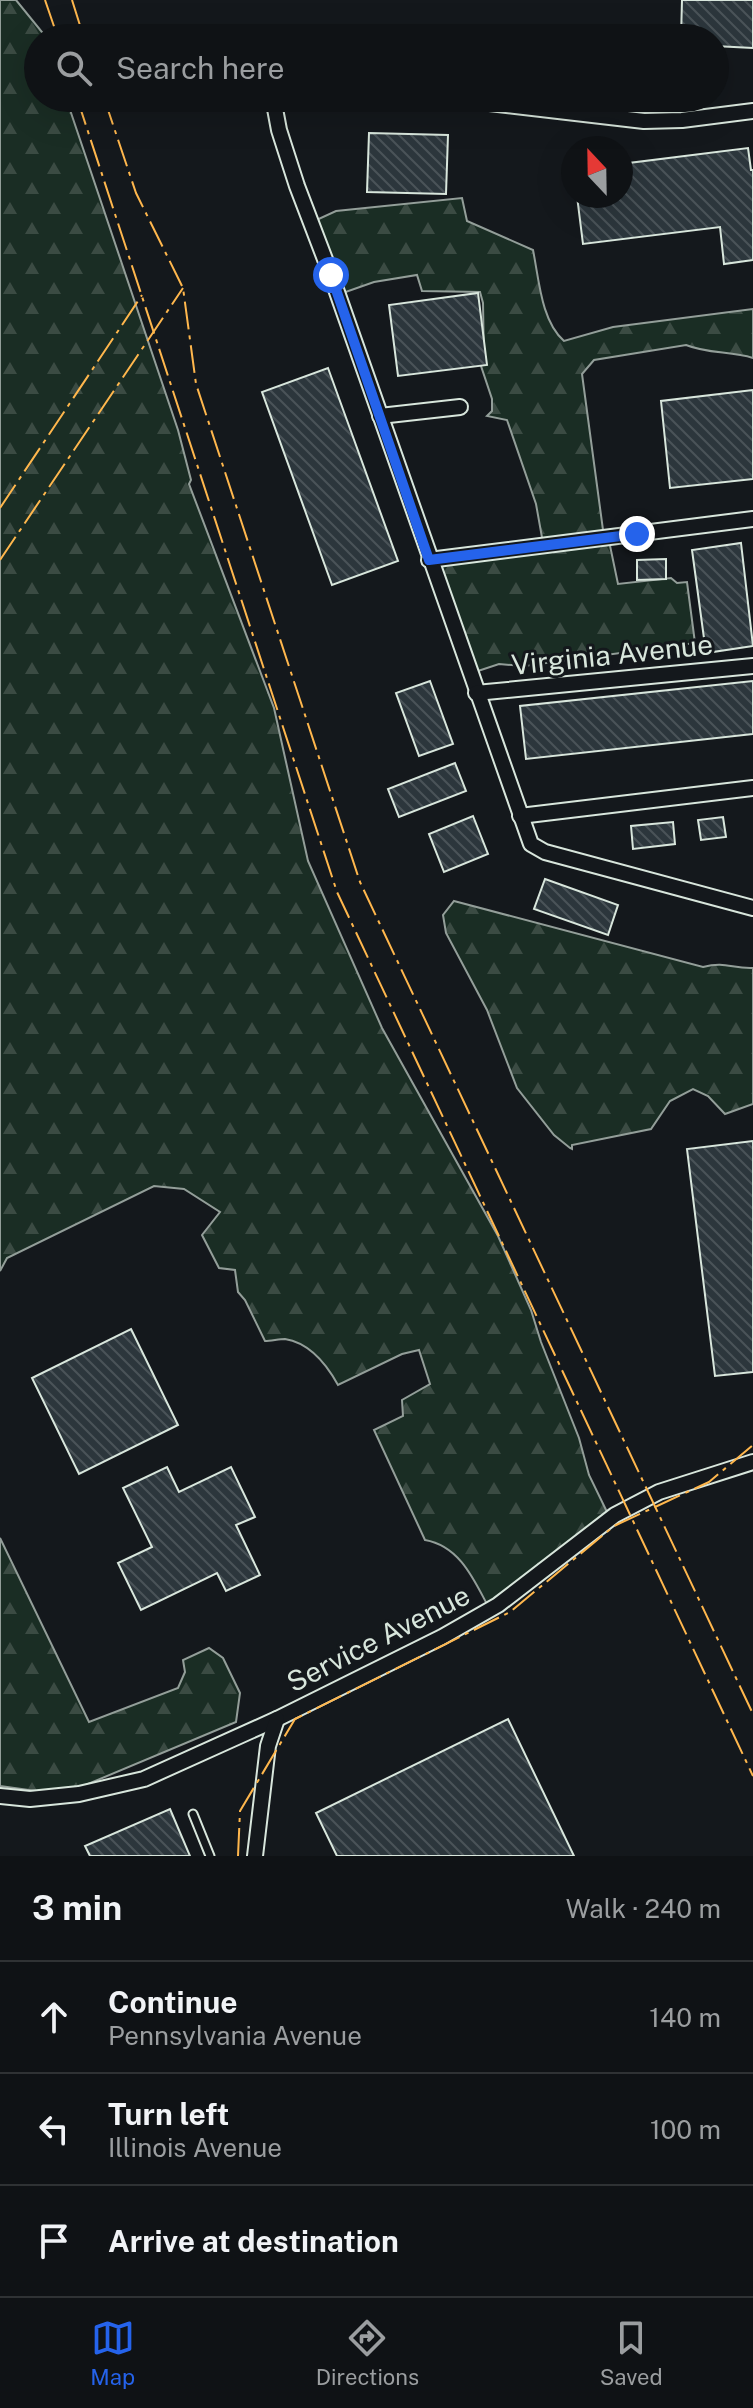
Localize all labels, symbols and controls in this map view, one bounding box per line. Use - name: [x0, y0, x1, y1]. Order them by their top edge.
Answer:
- search box: [24, 24, 729, 112]
- icon: search: [52, 46, 96, 90]
- text: Search here: [116, 50, 284, 86]
- north arrow: [561, 136, 633, 208]
- route start: [313, 257, 349, 293]
- route end: [619, 516, 655, 552]
- street label: Virginia Avenue: [510, 627, 714, 681]
- street label: Service Avenue: [281, 1578, 475, 1698]
- text: 3 min: [32, 1888, 122, 1928]
- text: Walk · 240 m: [566, 1893, 721, 1924]
- text: Continue: [108, 1984, 238, 2020]
- icon: ahead: [32, 1995, 76, 2039]
- text: 140 m: [649, 2002, 721, 2033]
- text: Pennsylvania Avenue: [108, 2020, 362, 2051]
- text: Turn left: [108, 2096, 229, 2132]
- icon: left: [32, 2107, 76, 2151]
- text: 100 m: [650, 2114, 721, 2145]
- text: Illinois Avenue: [108, 2132, 282, 2163]
- icon: arrive: [32, 2219, 76, 2263]
- text: Arrive at destination: [108, 2223, 399, 2259]
- tab: Map: [90, 2316, 135, 2390]
- tab: Directions: [316, 2316, 419, 2390]
- tab: Saved: [600, 2316, 663, 2390]

